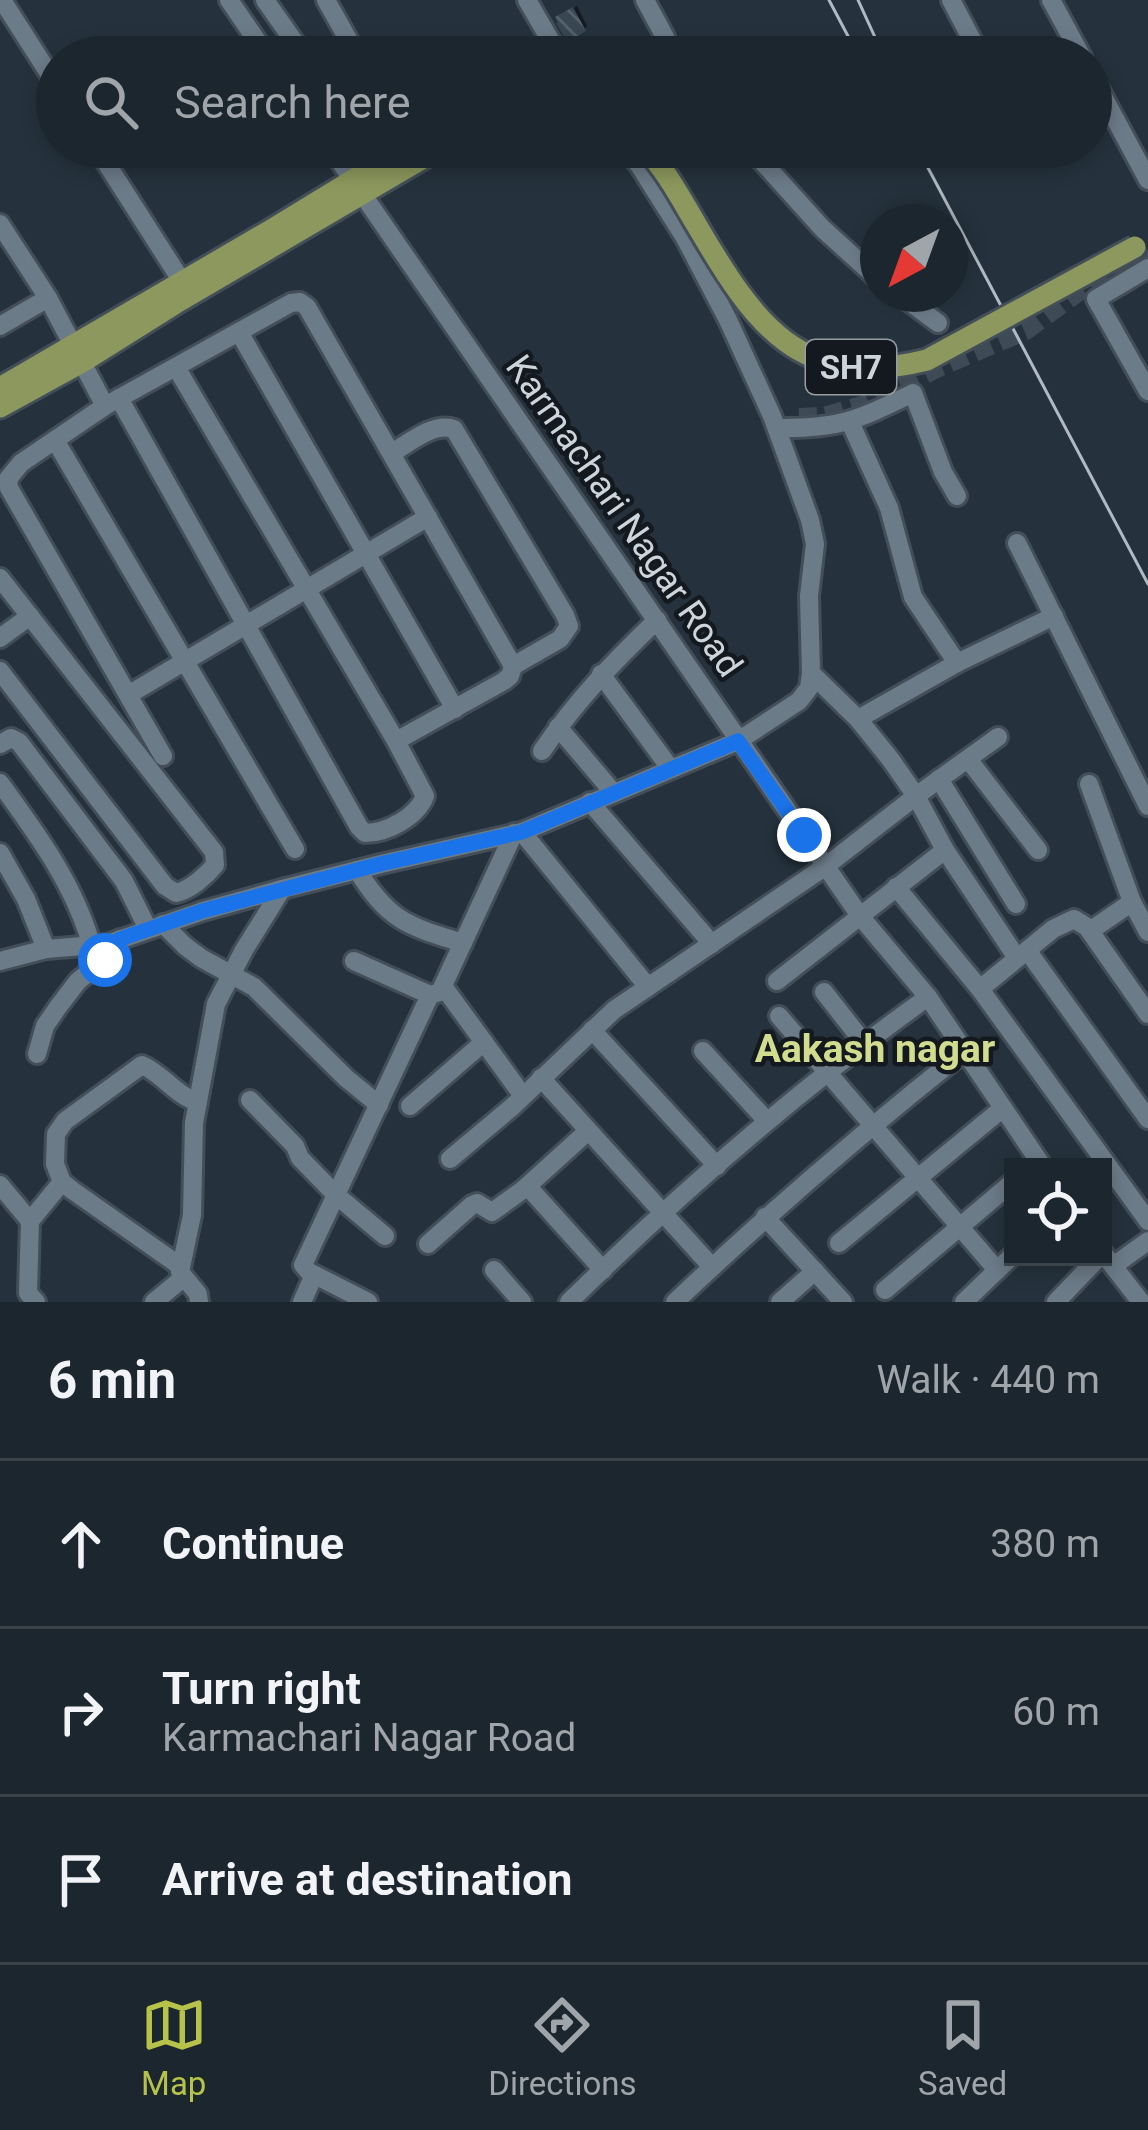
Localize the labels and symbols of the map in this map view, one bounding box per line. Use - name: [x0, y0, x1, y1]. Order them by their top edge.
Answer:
- north arrow: [860, 204, 968, 312]
- road number: SH7: [806, 340, 896, 394]
- street label: Karmachari Nagar Road: [497, 347, 751, 685]
- route end: [777, 808, 831, 862]
- route start: [78, 933, 132, 987]
- district label: Aakash nagar: [755, 1026, 995, 1072]

